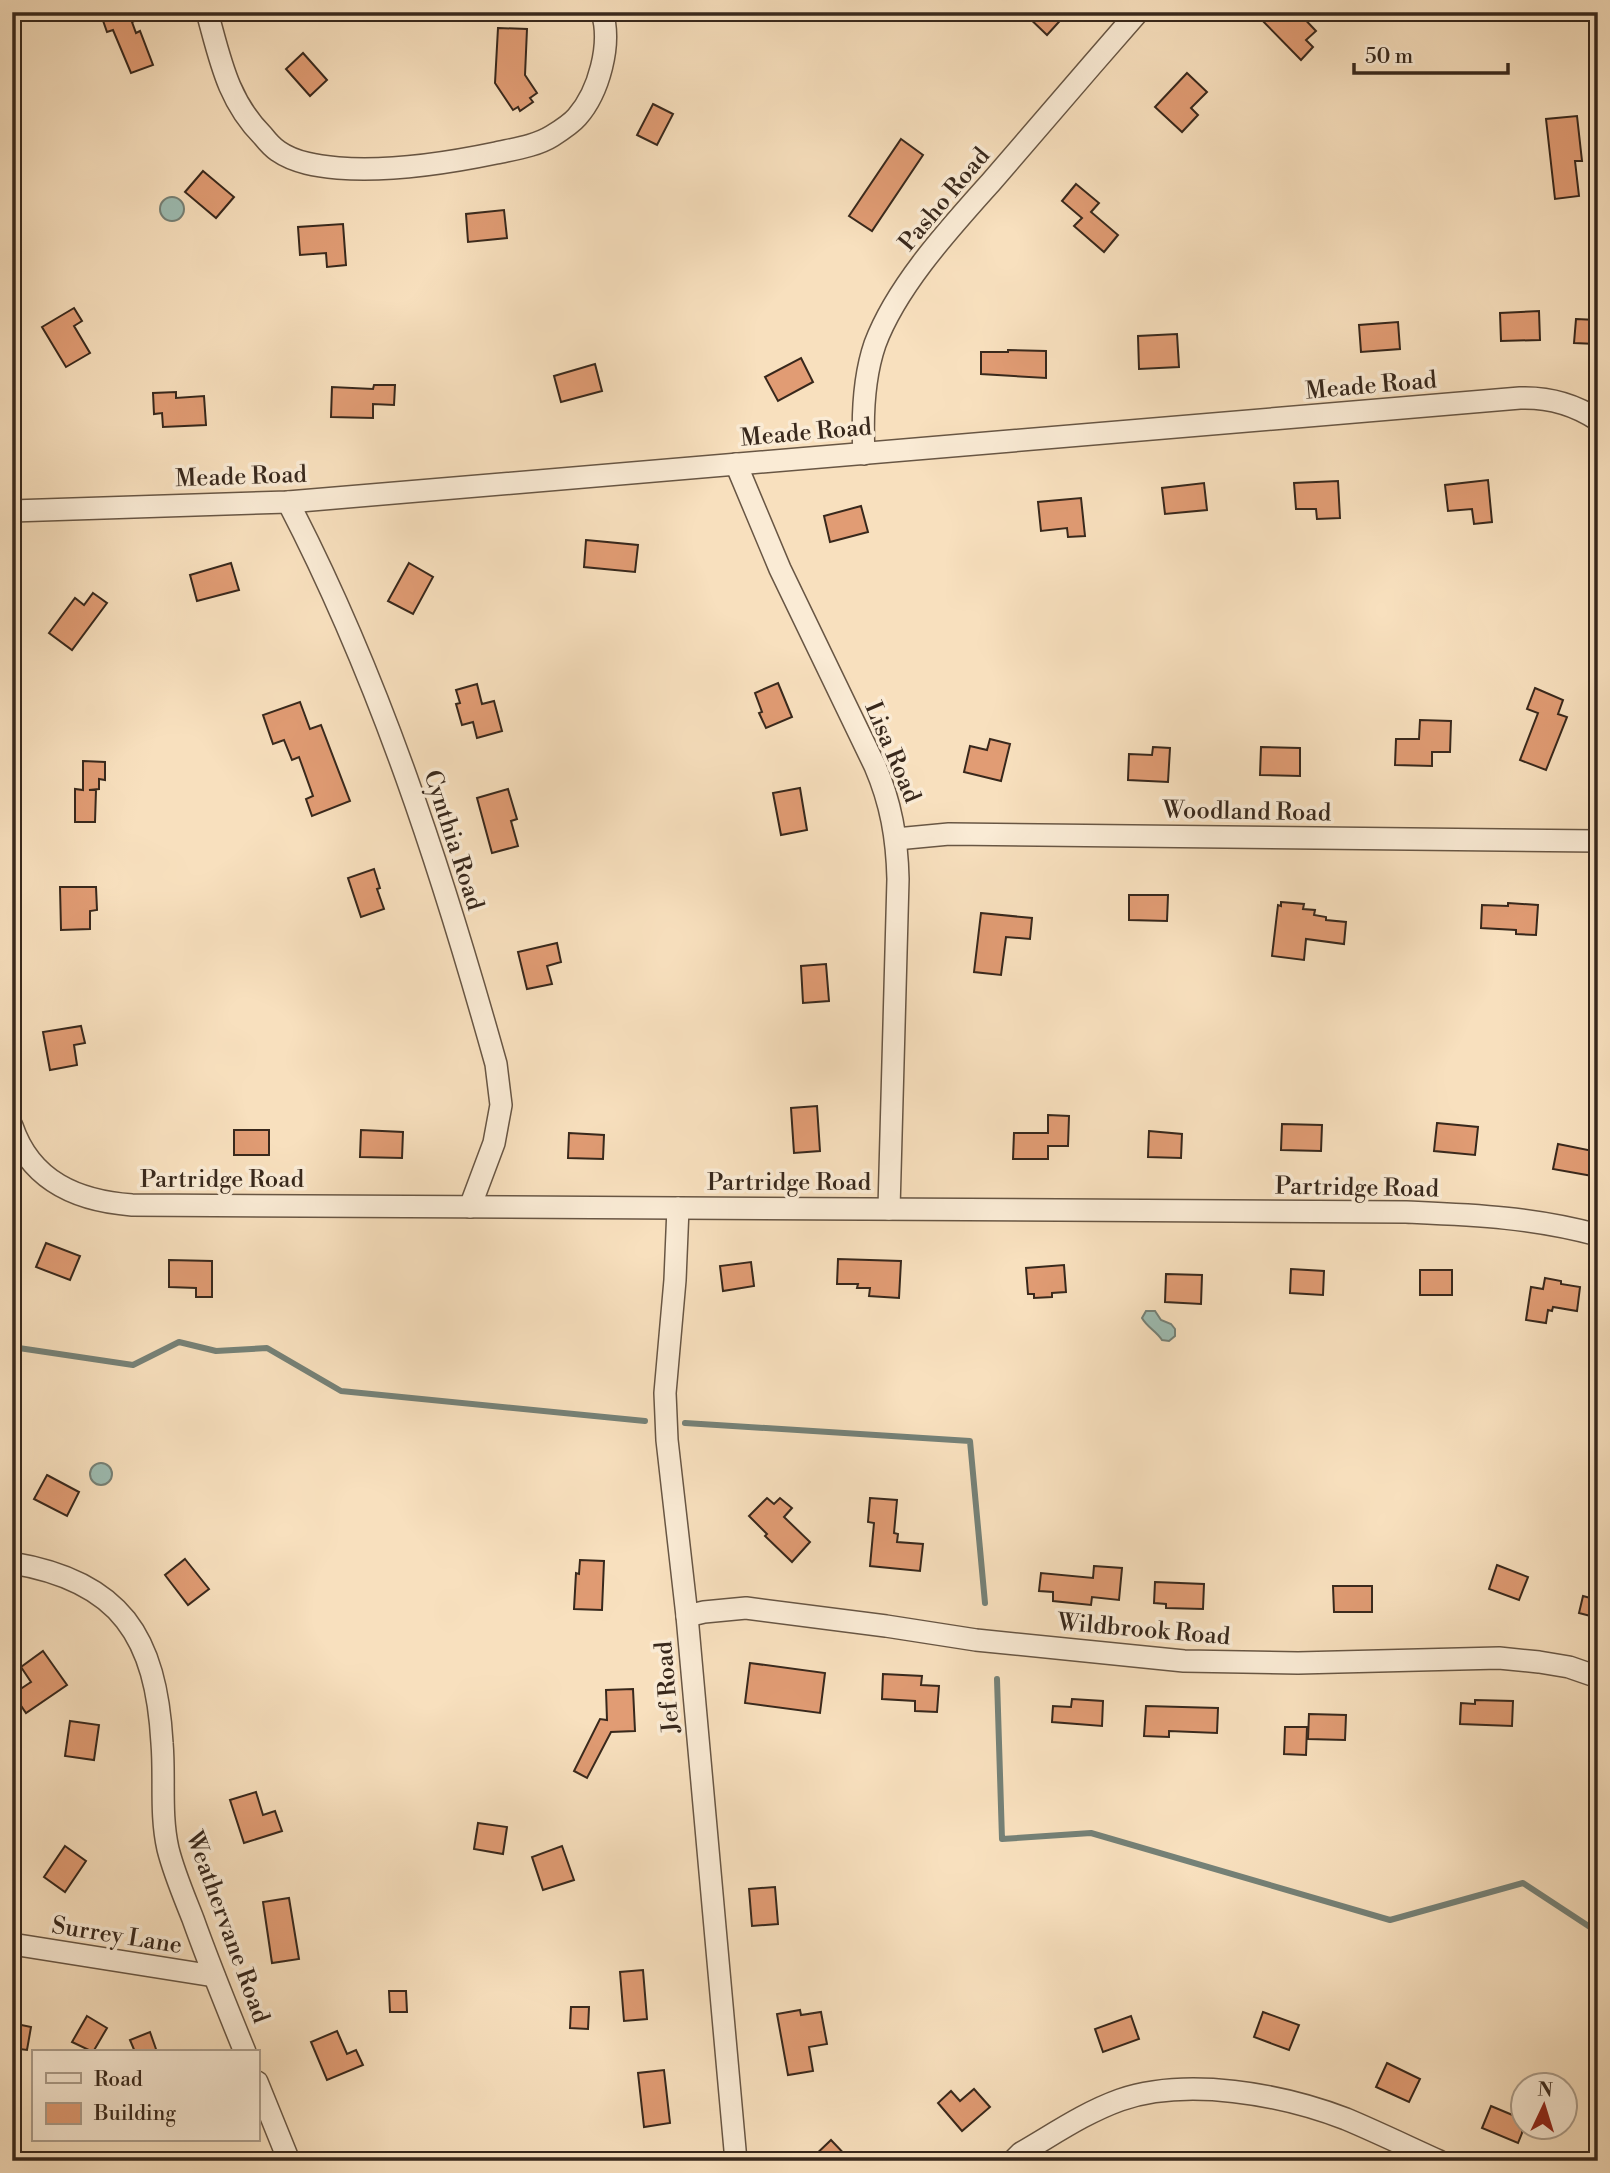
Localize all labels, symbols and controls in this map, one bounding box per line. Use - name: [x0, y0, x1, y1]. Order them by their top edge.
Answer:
- scale bar: [1354, 32, 1508, 76]
- text: 50 m: [1365, 44, 1413, 70]
- street label: Pasho Road: [893, 141, 997, 258]
- street label: Meade Road: [1304, 365, 1438, 407]
- street label: Meade Road: [739, 412, 873, 454]
- street label: Meade Road: [175, 460, 308, 494]
- street label: Lisa Road: [857, 697, 927, 808]
- street label: Cynthia Road: [416, 766, 490, 915]
- street label: Woodland Road: [1161, 796, 1332, 828]
- street label: Partridge Road: [140, 1165, 304, 1195]
- street label: Partridge Road: [707, 1168, 871, 1198]
- street label: Partridge Road: [1275, 1172, 1440, 1204]
- street label: Wildbrook Road: [1055, 1607, 1232, 1653]
- street label: Jef Road: [649, 1640, 687, 1735]
- street label: Weathervane Road: [178, 1826, 276, 2028]
- street label: Surrey Lane: [50, 1911, 184, 1961]
- legend: [32, 2050, 259, 2142]
- text: Road: [94, 2067, 143, 2093]
- north arrow: [1508, 2072, 1578, 2142]
- text: N: [1537, 2078, 1553, 2103]
- text: Building: [93, 2101, 176, 2127]

